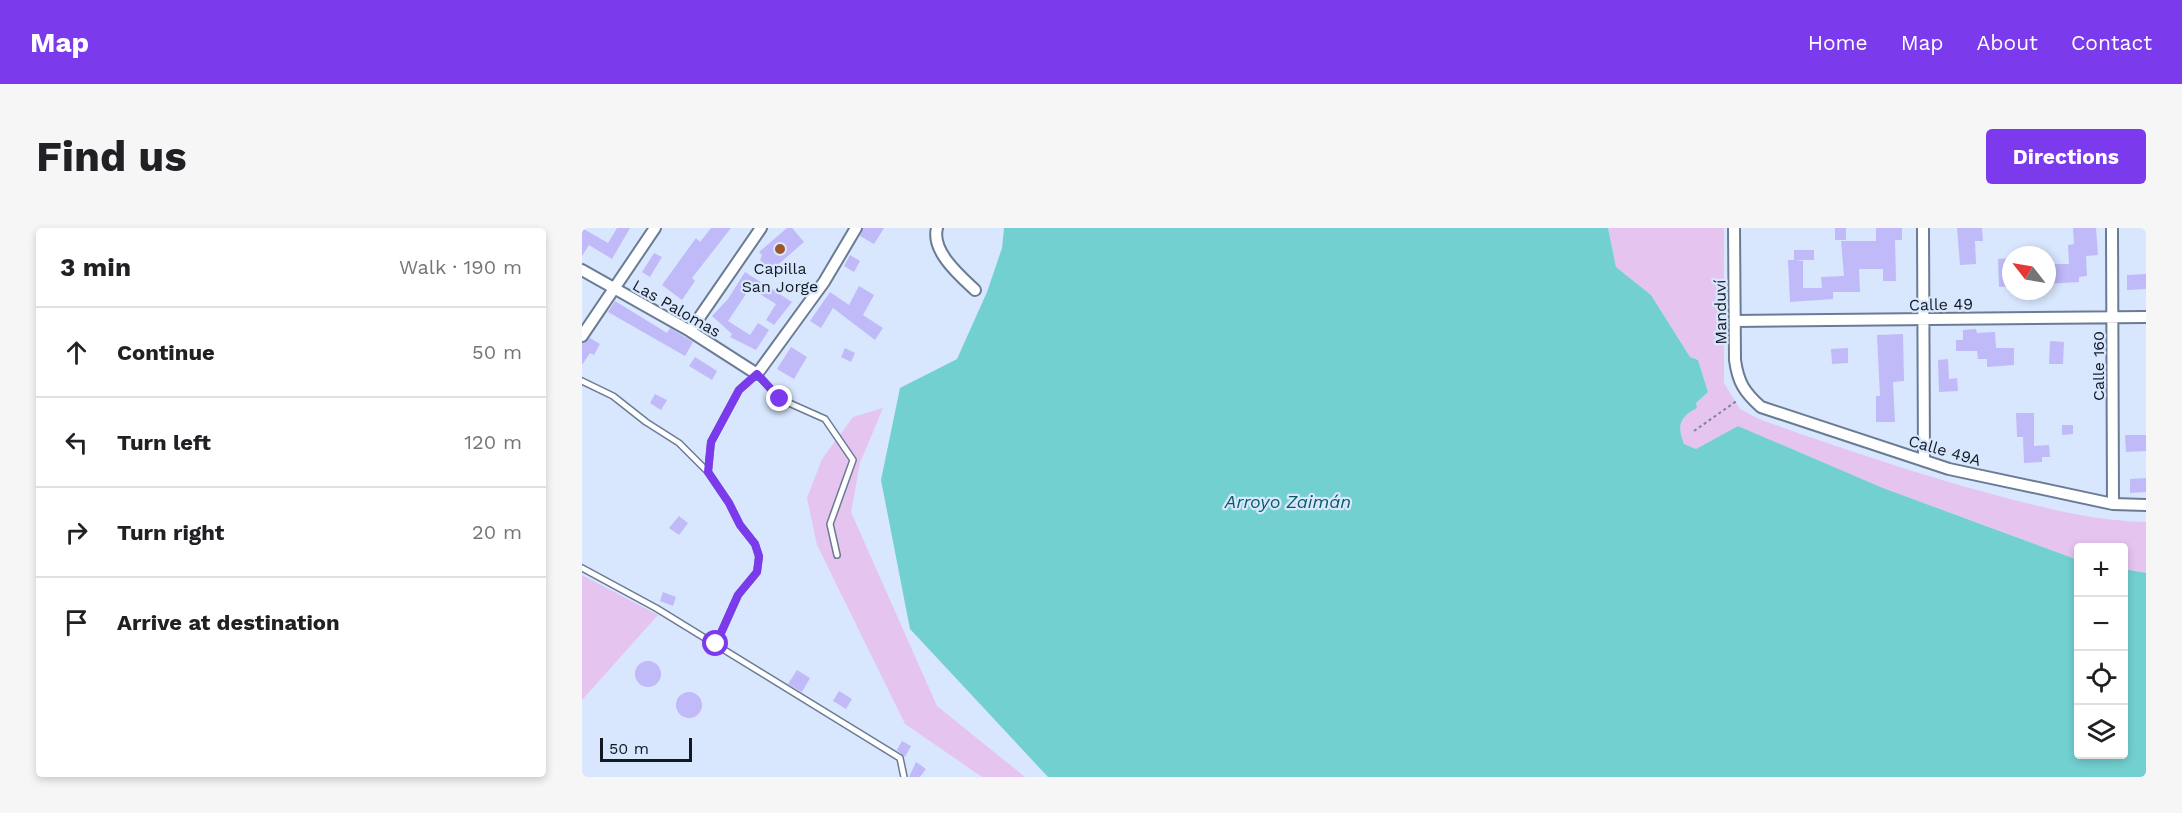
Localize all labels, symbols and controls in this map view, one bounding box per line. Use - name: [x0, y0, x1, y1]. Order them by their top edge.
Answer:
- text: Map: [30, 26, 89, 59]
- text: Home: [1808, 30, 1868, 55]
- text: Map: [1901, 30, 1944, 55]
- text: About: [1977, 30, 2038, 55]
- text: Contact: [2071, 30, 2152, 55]
- button: Directions: [1986, 129, 2146, 184]
- text: Find us: [36, 132, 187, 181]
- marker: Capilla San Jorge: [773, 242, 787, 256]
- north arrow: [2002, 246, 2056, 300]
- text: 3 min: [60, 252, 131, 282]
- text: Walk · 190 m: [399, 255, 522, 279]
- place label: Capilla San Jorge: [742, 259, 818, 296]
- street label: Las Palomas: [629, 276, 724, 341]
- street label: Manduví: [1710, 279, 1731, 345]
- street label: Calle 49: [1909, 294, 1973, 315]
- street label: Calle 160: [2089, 331, 2108, 401]
- icon: ahead: [60, 336, 93, 369]
- text: Continue: [117, 340, 215, 365]
- text: 50 m: [472, 340, 522, 364]
- route end: [766, 385, 792, 411]
- icon: left: [60, 426, 93, 459]
- text: Turn left: [117, 430, 211, 455]
- text: 120 m: [464, 430, 522, 454]
- street label: Calle 49A: [1906, 431, 1984, 470]
- water label: Arroyo Zaimán: [1224, 491, 1351, 512]
- icon: right: [60, 516, 93, 549]
- text: Turn right: [117, 520, 224, 545]
- text: 20 m: [472, 520, 522, 544]
- map controls: [2074, 543, 2128, 759]
- button: +: [2074, 543, 2128, 597]
- button: −: [2074, 597, 2128, 651]
- icon: arrive: [60, 606, 93, 639]
- text: Arrive at destination: [117, 610, 340, 635]
- route start: [702, 630, 728, 656]
- button: locate: [2074, 651, 2128, 705]
- button: layers: [2074, 705, 2128, 759]
- scale bar: [600, 735, 692, 762]
- text: 50 m: [609, 739, 649, 758]

